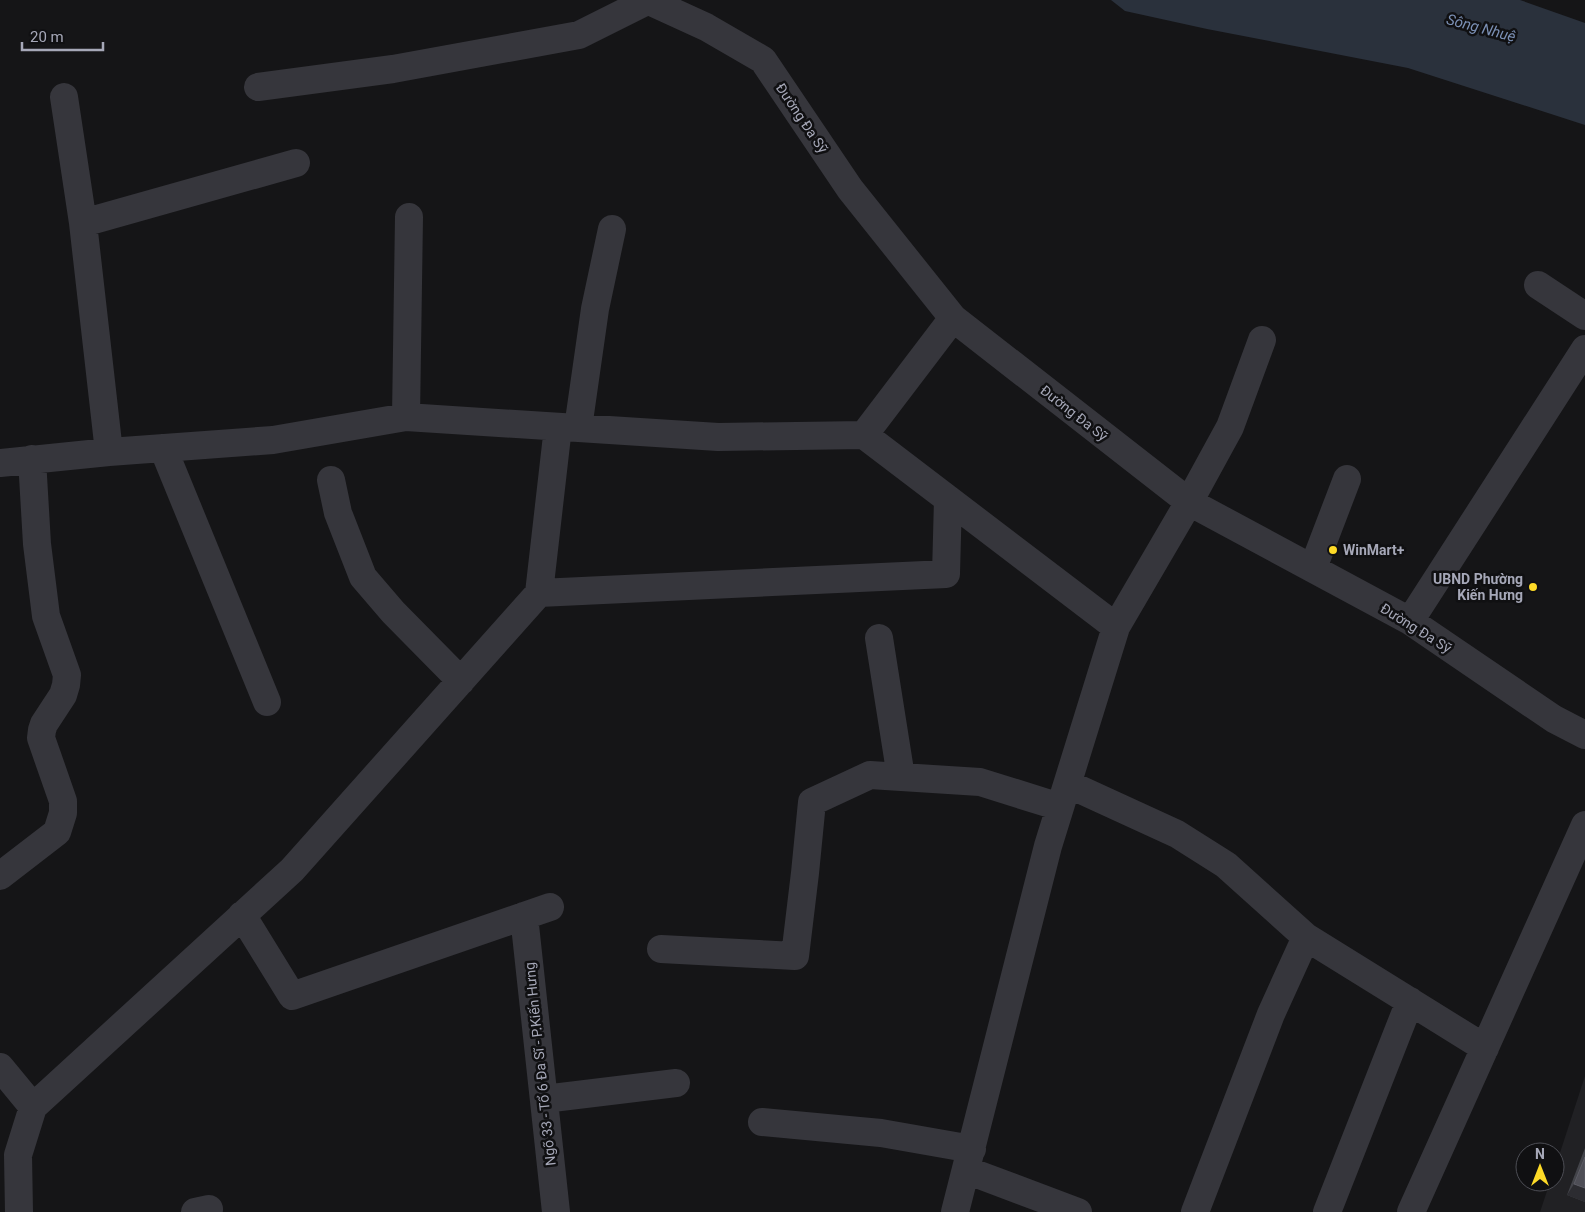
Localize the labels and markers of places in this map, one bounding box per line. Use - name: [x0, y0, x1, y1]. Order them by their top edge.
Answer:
- place label: WinMart+: [1343, 542, 1405, 558]
- marker: WinMart+: [1327, 544, 1339, 556]
- place label: UBND Phường Kiến Hưng: [1433, 571, 1523, 603]
- marker: UBND Phường Kiến Hưng: [1527, 581, 1539, 593]

